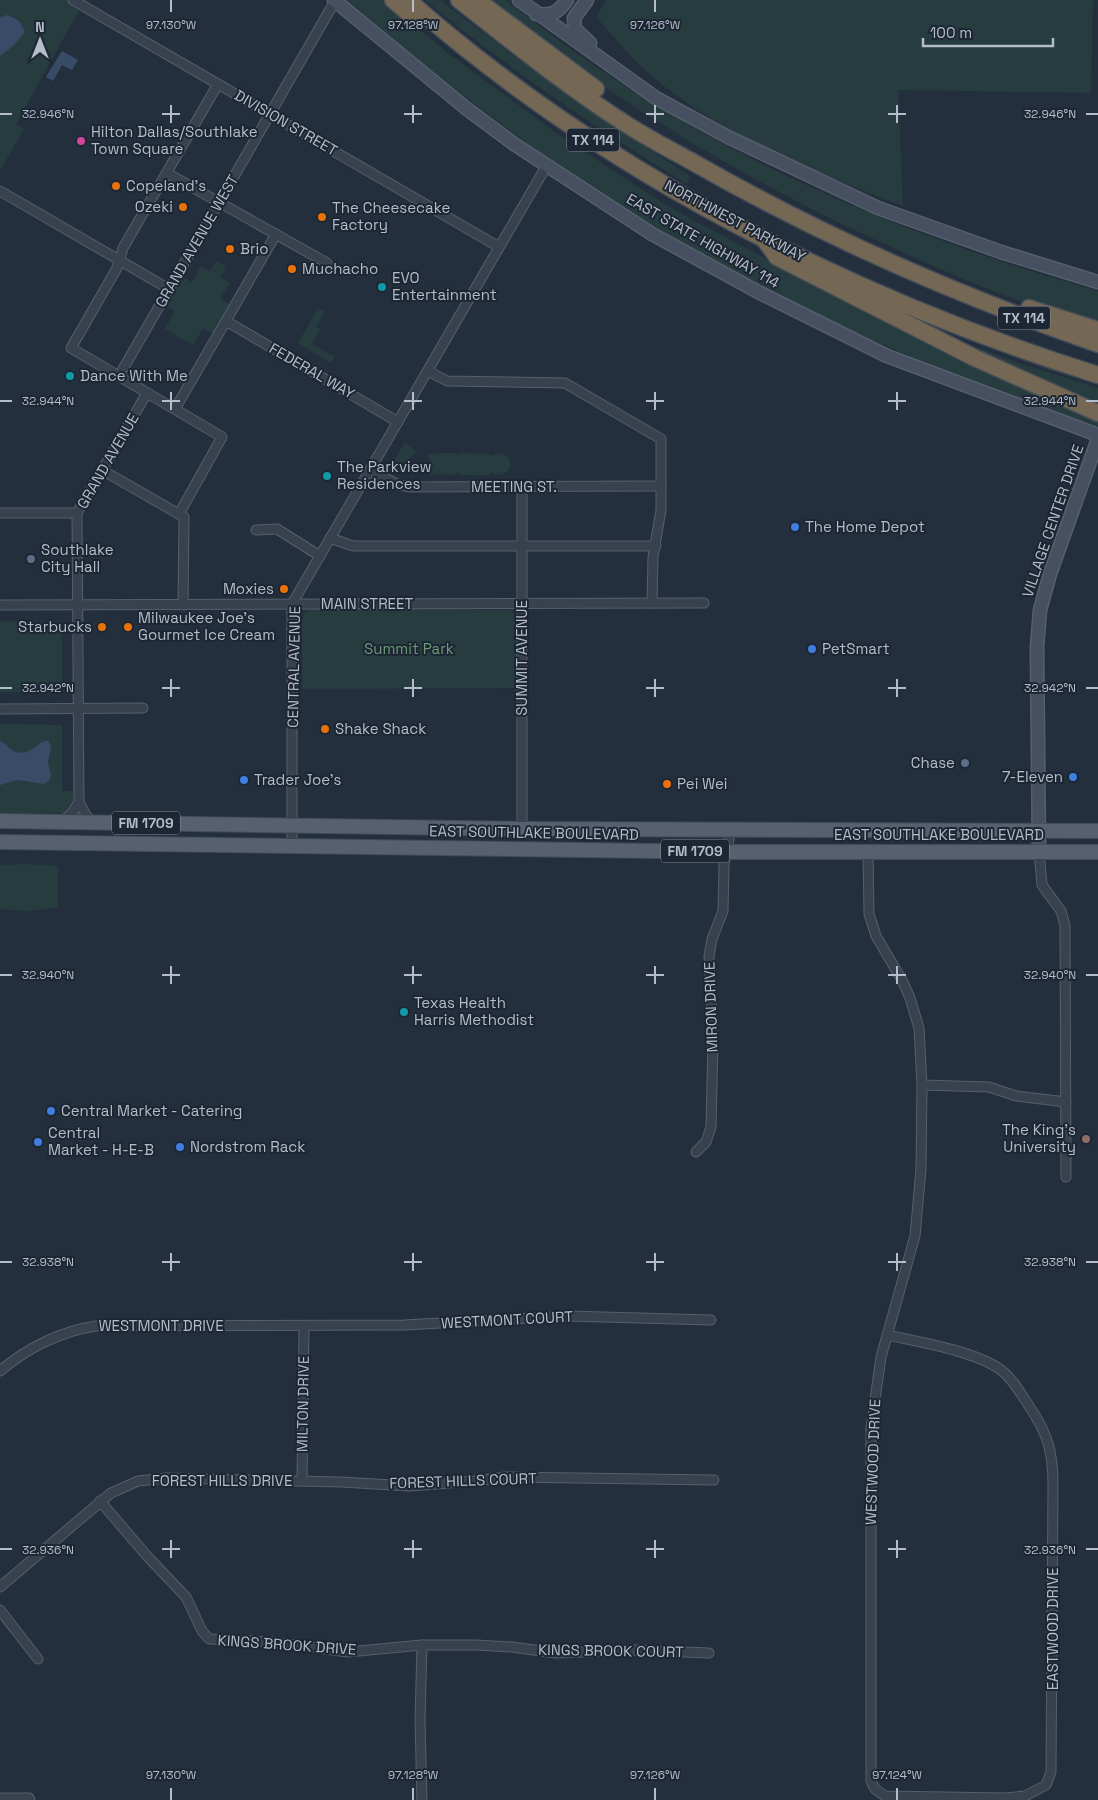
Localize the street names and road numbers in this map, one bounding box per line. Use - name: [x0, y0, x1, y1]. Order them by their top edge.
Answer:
- street label: DIVISION STREET: [231, 85, 341, 160]
- road number: TX 114: [567, 128, 619, 152]
- street label: GRAND AVENUE WEST: [151, 171, 242, 310]
- street label: NORTHWEST PARKWAY: [661, 175, 809, 266]
- street label: EAST STATE HIGHWAY 114: [623, 189, 783, 292]
- road number: TX 114: [998, 306, 1050, 330]
- street label: FEDERAL WAY: [266, 338, 358, 403]
- street label: GRAND AVENUE: [73, 410, 143, 512]
- street label: VILLAGE CENTER DRIVE: [1017, 442, 1088, 600]
- street label: MEETING ST.: [471, 477, 557, 496]
- street label: MAIN STREET: [321, 594, 413, 613]
- street label: SUMMIT AVENUE: [512, 600, 531, 716]
- street label: CENTRAL AVENUE: [283, 606, 304, 728]
- road number: FM 1709: [112, 811, 180, 834]
- street label: EAST SOUTHLAKE BOULEVARD: [429, 821, 639, 844]
- street label: EAST SOUTHLAKE BOULEVARD: [834, 825, 1044, 844]
- road number: FM 1709: [661, 839, 729, 862]
- street label: MIRON DRIVE: [699, 961, 722, 1053]
- street label: WESTMONT COURT: [440, 1307, 574, 1332]
- street label: WESTMONT DRIVE: [98, 1316, 224, 1335]
- street label: MILTON DRIVE: [292, 1356, 313, 1452]
- street label: WESTWOOD DRIVE: [861, 1398, 884, 1526]
- street label: FOREST HILLS COURT: [389, 1468, 537, 1493]
- street label: FOREST HILLS DRIVE: [152, 1471, 292, 1490]
- street label: EASTWOOD DRIVE: [1043, 1568, 1062, 1690]
- street label: KINGS BROOK DRIVE: [217, 1630, 357, 1659]
- street label: KINGS BROOK COURT: [538, 1640, 684, 1661]

